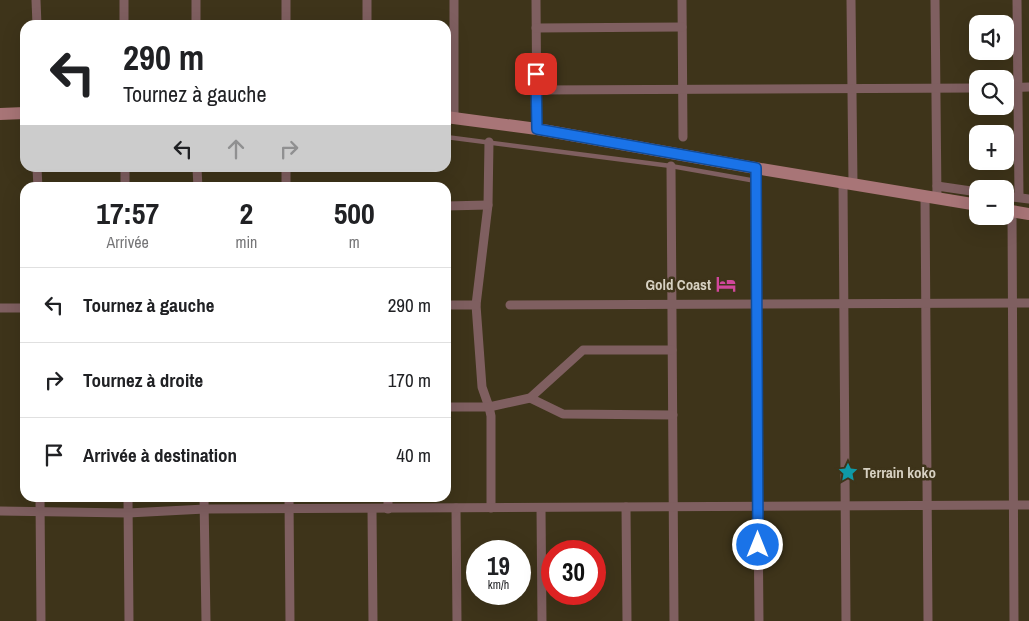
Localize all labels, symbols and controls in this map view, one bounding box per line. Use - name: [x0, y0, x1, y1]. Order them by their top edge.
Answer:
- map controls: [969, 15, 1014, 225]
- button: sound: [969, 15, 1014, 60]
- text: 290 m: [123, 34, 204, 81]
- icon: left: [40, 40, 105, 105]
- pin: [515, 53, 557, 95]
- icon: arrive: [522, 60, 550, 88]
- button: search: [969, 70, 1014, 115]
- text: Tournez à gauche: [123, 79, 266, 109]
- button: +: [969, 125, 1014, 170]
- icon: left: [169, 135, 197, 163]
- icon: ahead: [222, 135, 250, 163]
- icon: right: [275, 135, 303, 163]
- button: −: [969, 180, 1014, 225]
- text: 17:57: [96, 193, 159, 233]
- text: 2: [240, 193, 253, 233]
- text: 500: [334, 193, 375, 233]
- text: Arrivée: [107, 231, 149, 253]
- text: min: [235, 231, 257, 253]
- text: m: [349, 231, 360, 253]
- hotel icon: Gold Coast: [715, 273, 737, 295]
- place label: Gold Coast: [645, 274, 711, 295]
- icon: left: [40, 291, 68, 319]
- text: Tournez à gauche: [83, 292, 214, 318]
- text: 290 m: [388, 292, 431, 318]
- icon: right: [40, 366, 68, 394]
- text: Tournez à droite: [83, 367, 203, 393]
- text: 170 m: [388, 367, 431, 393]
- icon: arrive: [40, 441, 68, 469]
- text: Arrivée à destination: [83, 442, 237, 468]
- text: 40 m: [396, 442, 431, 468]
- place icon: Terrain koko: [837, 461, 859, 483]
- place label: Terrain koko: [863, 462, 936, 483]
- position arrow: [731, 518, 783, 570]
- speed limit sign: 30: [541, 540, 606, 605]
- text: 19: [487, 549, 510, 583]
- text: km/h: [488, 577, 509, 593]

